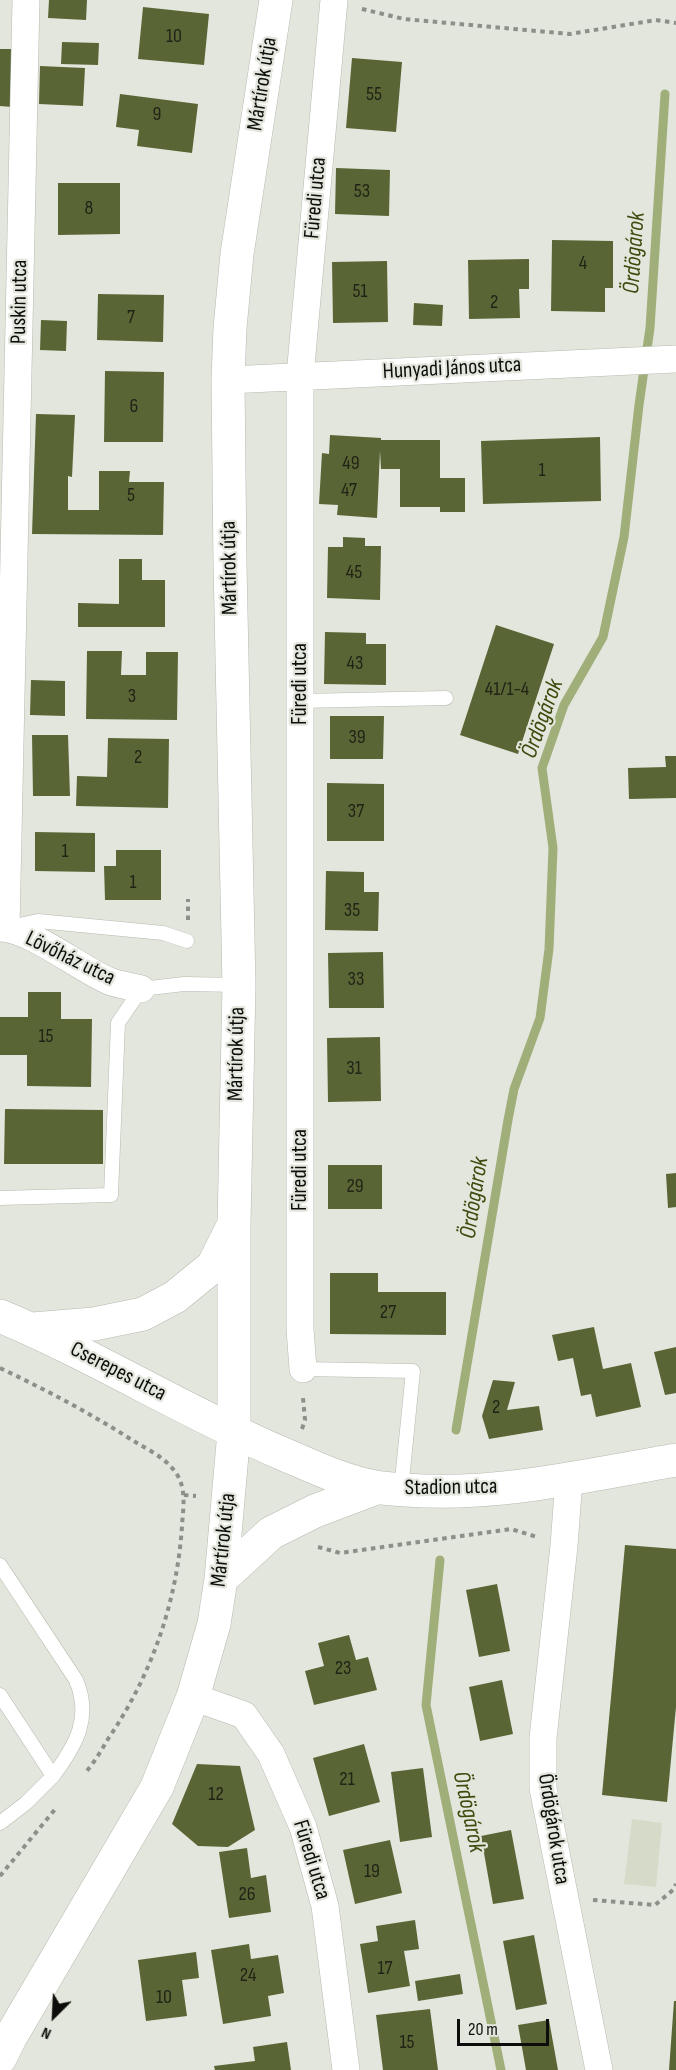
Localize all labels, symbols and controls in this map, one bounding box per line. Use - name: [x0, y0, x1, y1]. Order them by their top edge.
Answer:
- house number: 10: [166, 25, 182, 49]
- street label: Mártírok útja: [243, 35, 283, 133]
- house number: 55: [366, 83, 382, 107]
- house number: 9: [153, 103, 161, 127]
- street label: Füredi utca: [299, 156, 333, 240]
- house number: 53: [354, 180, 370, 204]
- house number: 8: [85, 197, 93, 221]
- water label: Ördögárok: [618, 211, 652, 295]
- house number: 4: [579, 252, 587, 276]
- street label: Puskin utca: [6, 260, 34, 344]
- house number: 51: [352, 280, 368, 304]
- house number: 2: [490, 291, 498, 315]
- house number: 7: [127, 306, 135, 330]
- street label: Hunyadi János utca: [382, 352, 522, 386]
- house number: 6: [130, 395, 138, 419]
- house number: 49: [342, 452, 360, 476]
- house number: 1: [539, 459, 545, 483]
- house number: 47: [341, 479, 357, 503]
- house number: 5: [127, 484, 135, 508]
- street label: Mártírok útja: [216, 521, 244, 615]
- house number: 45: [346, 561, 362, 585]
- street label: Füredi utca: [287, 643, 313, 725]
- house number: 43: [347, 652, 363, 676]
- water label: Ördögárok: [515, 676, 571, 762]
- house number: 41/1-4: [485, 678, 529, 702]
- house number: 3: [128, 685, 136, 709]
- house number: 39: [348, 726, 366, 750]
- house number: 2: [134, 746, 142, 770]
- house number: 37: [348, 800, 364, 824]
- house number: 1: [62, 840, 68, 864]
- house number: 1: [130, 871, 136, 895]
- house number: 35: [344, 899, 360, 923]
- street label: Lövőház utca: [21, 926, 119, 992]
- house number: 33: [348, 968, 364, 992]
- street label: Mártírok útja: [223, 1007, 251, 1101]
- house number: 15: [38, 1025, 54, 1049]
- house number: 31: [346, 1057, 362, 1081]
- street label: Füredi utca: [287, 1129, 313, 1211]
- water label: Ördögárok: [454, 1155, 496, 1241]
- house number: 29: [346, 1175, 364, 1199]
- house number: 27: [380, 1301, 396, 1325]
- street label: Cserepes utca: [66, 1337, 170, 1407]
- house number: 2: [492, 1396, 500, 1420]
- street label: Stadion utca: [405, 1474, 497, 1502]
- street label: Mártírok útja: [206, 1492, 242, 1588]
- house number: 23: [335, 1657, 351, 1681]
- house number: 21: [339, 1768, 355, 1792]
- water label: Ördögárok: [445, 1769, 491, 1855]
- street label: Ördögárok utca: [531, 1772, 575, 1886]
- house number: 12: [208, 1783, 224, 1807]
- street label: Füredi utca: [286, 1817, 336, 1903]
- house number: 19: [364, 1860, 380, 1884]
- house number: 26: [239, 1883, 255, 1907]
- house number: 17: [378, 1957, 392, 1981]
- house number: 24: [240, 1964, 256, 1988]
- north arrow: [24, 1986, 84, 2046]
- house number: 10: [156, 1986, 172, 2010]
- scale bar: [460, 2007, 552, 2045]
- text: 20 m: [468, 2019, 498, 2040]
- text: N: [39, 2022, 54, 2043]
- house number: 15: [399, 2031, 415, 2055]

